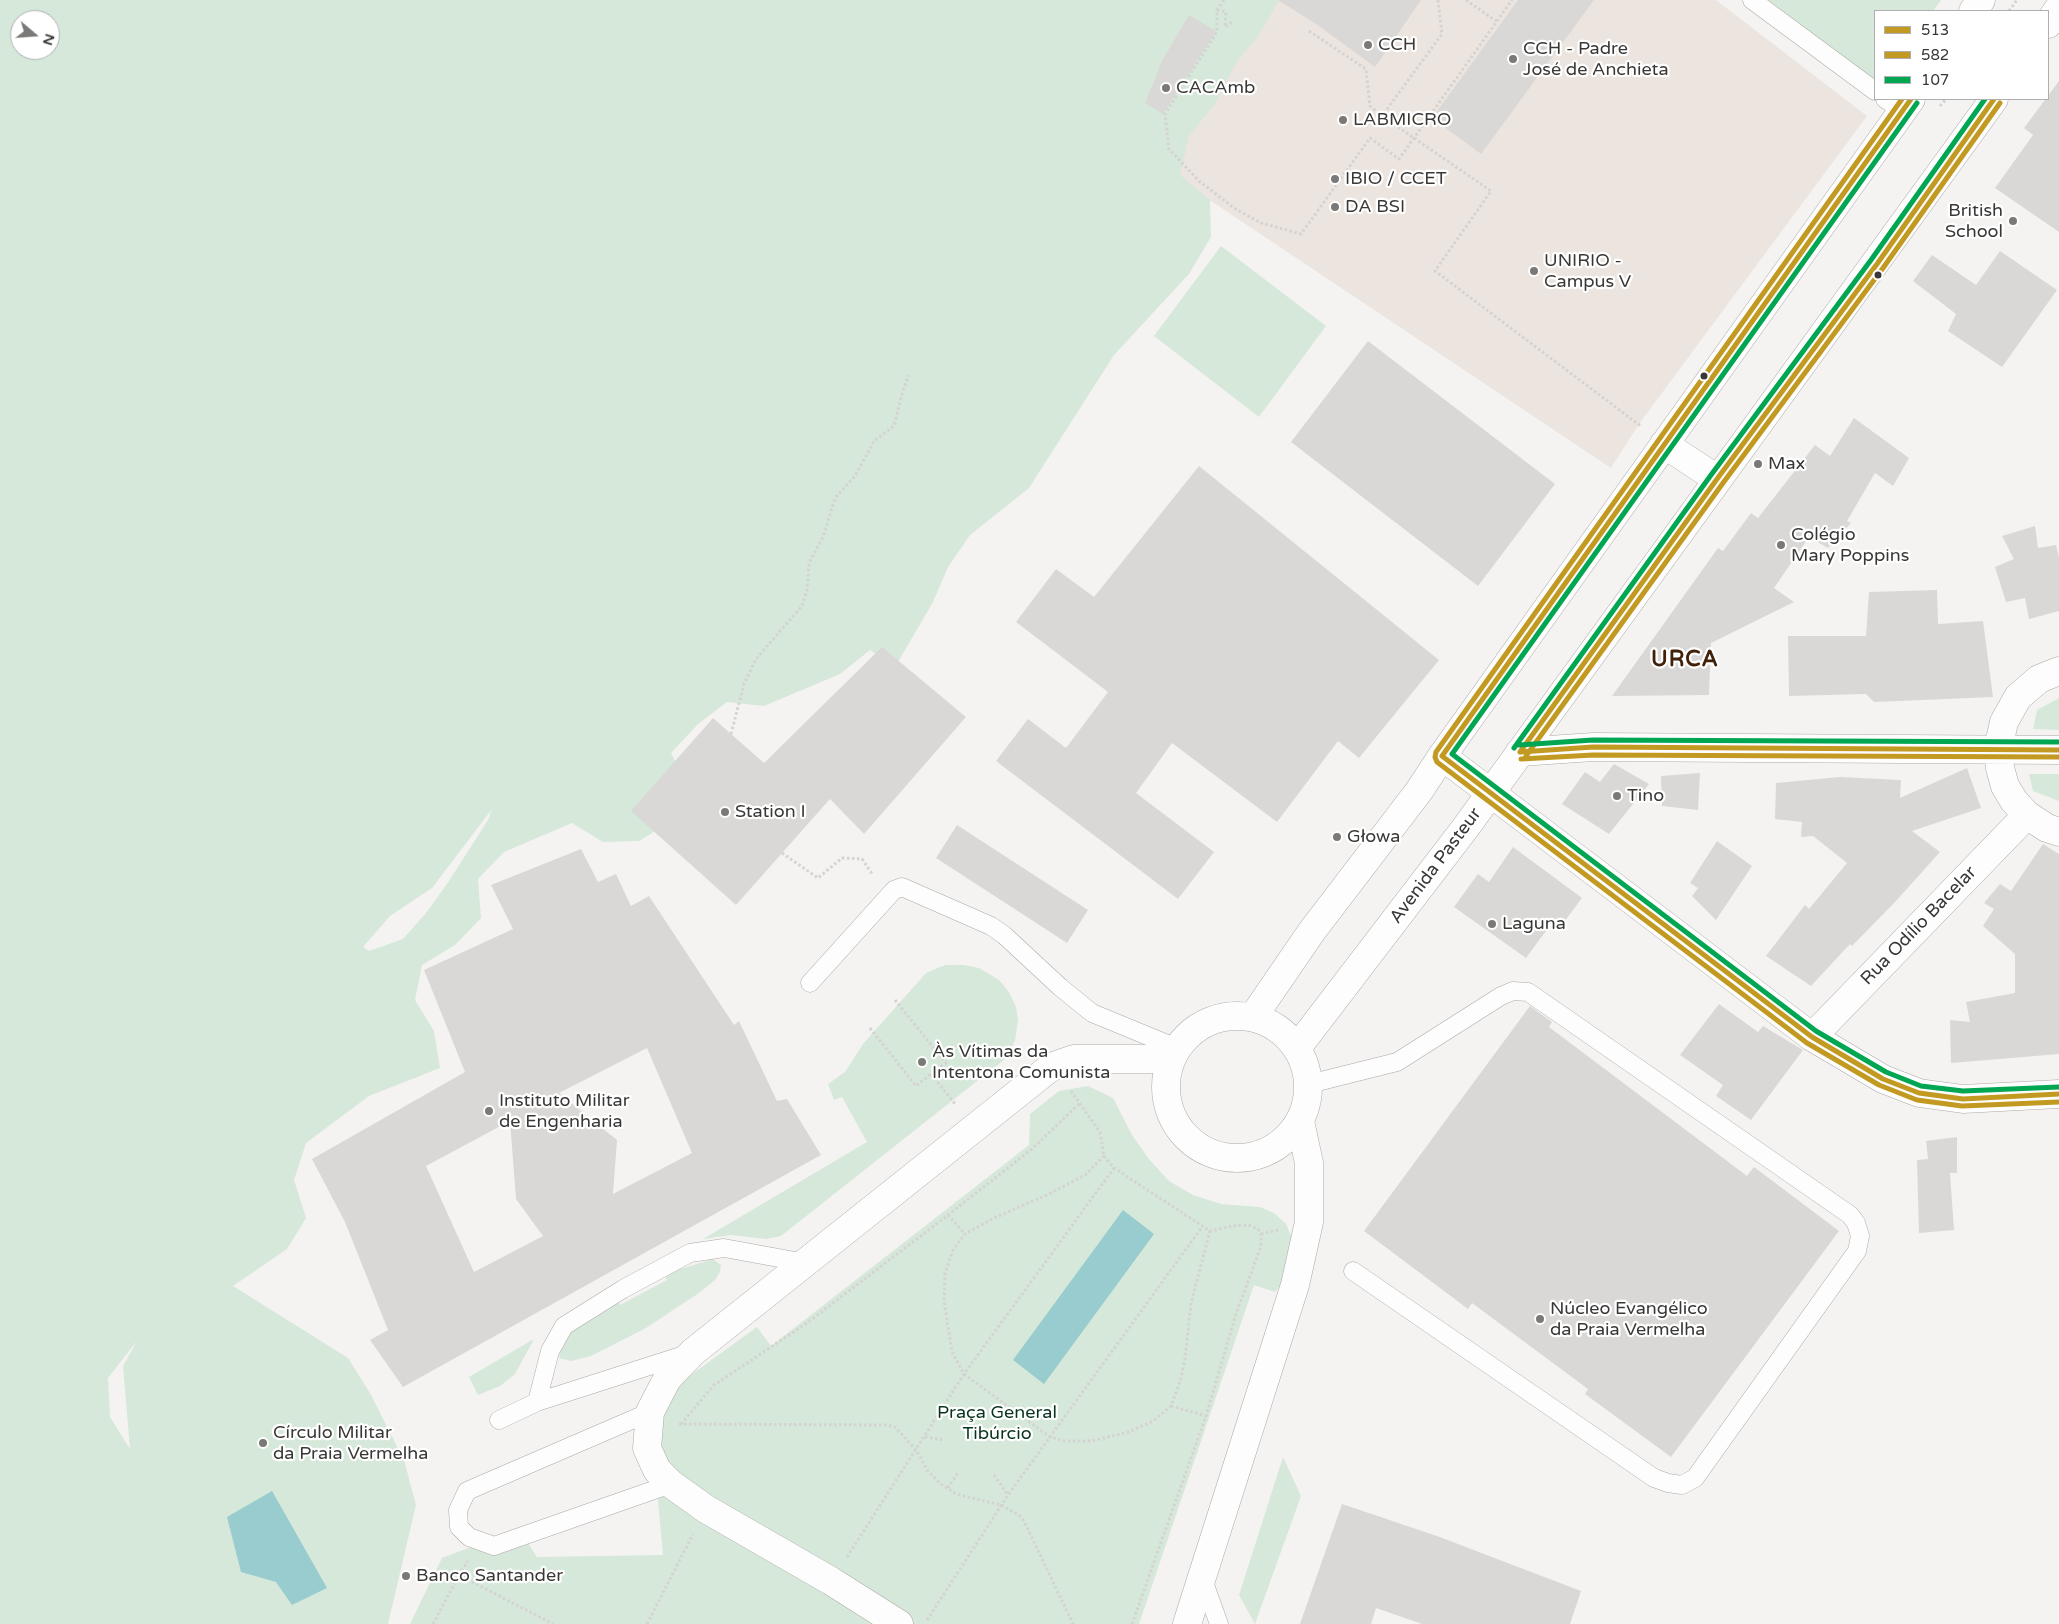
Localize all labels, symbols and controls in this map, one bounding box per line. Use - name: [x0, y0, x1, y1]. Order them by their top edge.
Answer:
- north arrow: [10, 10, 60, 60]
- legend: [1874, 10, 2049, 100]
- text: 513: [1921, 21, 1949, 39]
- text: N: [39, 32, 59, 47]
- place label: CCH: [1378, 34, 1416, 56]
- place label: CCH - Padre José de Anchieta: [1523, 38, 1669, 80]
- marker: CCH: [1362, 39, 1374, 51]
- text: 582: [1921, 46, 1949, 64]
- marker: CCH - Padre José de Anchieta: [1507, 53, 1519, 65]
- text: 107: [1921, 71, 1949, 89]
- place label: CACAmb: [1176, 77, 1255, 99]
- marker: CACAmb: [1160, 82, 1172, 94]
- place label: LABMICRO: [1353, 109, 1451, 131]
- marker: LABMICRO: [1337, 114, 1349, 126]
- place label: IBIO / CCET: [1345, 168, 1447, 190]
- marker: IBIO / CCET: [1329, 173, 1341, 185]
- place label: DA BSI: [1345, 196, 1405, 218]
- place label: British School: [1945, 200, 2003, 242]
- marker: DA BSI: [1329, 201, 1341, 213]
- marker: British School: [2007, 215, 2019, 227]
- place label: UNIRIO - Campus V: [1544, 250, 1631, 292]
- marker: UNIRIO - Campus V: [1528, 265, 1540, 277]
- unlabelled marker: [1873, 270, 1883, 280]
- unlabelled marker: [1699, 371, 1709, 381]
- place label: Max: [1768, 453, 1805, 475]
- marker: Max: [1752, 458, 1764, 470]
- place label: Colégio Mary Poppins: [1791, 524, 1909, 566]
- marker: Colégio Mary Poppins: [1775, 539, 1787, 551]
- district label: URCA: [1650, 647, 1720, 673]
- place label: Tino: [1627, 785, 1664, 807]
- marker: Tino: [1611, 790, 1623, 802]
- place label: Station I: [735, 801, 806, 823]
- street label: Avenida Pasteur: [1386, 804, 1486, 928]
- marker: Station I: [719, 806, 731, 818]
- place label: Głowa: [1347, 826, 1400, 848]
- marker: Głowa: [1331, 831, 1343, 843]
- street label: Rua Odílio Bacelar: [1857, 862, 1981, 990]
- place label: Laguna: [1502, 913, 1566, 935]
- marker: Laguna: [1486, 918, 1498, 930]
- place label: Às Vítimas da Intentona Comunista: [932, 1041, 1110, 1084]
- marker: Às Vítimas da Intentona Comunista: [916, 1056, 928, 1068]
- place label: Instituto Militar de Engenharia: [499, 1090, 630, 1132]
- marker: Instituto Militar de Engenharia: [483, 1105, 495, 1117]
- place label: Núcleo Evangélico da Praia Vermelha: [1550, 1298, 1708, 1340]
- marker: Núcleo Evangélico da Praia Vermelha: [1534, 1313, 1546, 1325]
- park label: Praça General Tibúrcio: [937, 1402, 1057, 1445]
- place label: Círculo Militar da Praia Vermelha: [273, 1422, 428, 1465]
- marker: Círculo Militar da Praia Vermelha: [257, 1437, 269, 1449]
- place label: Banco Santander: [416, 1565, 563, 1587]
- marker: Banco Santander: [400, 1570, 412, 1582]

